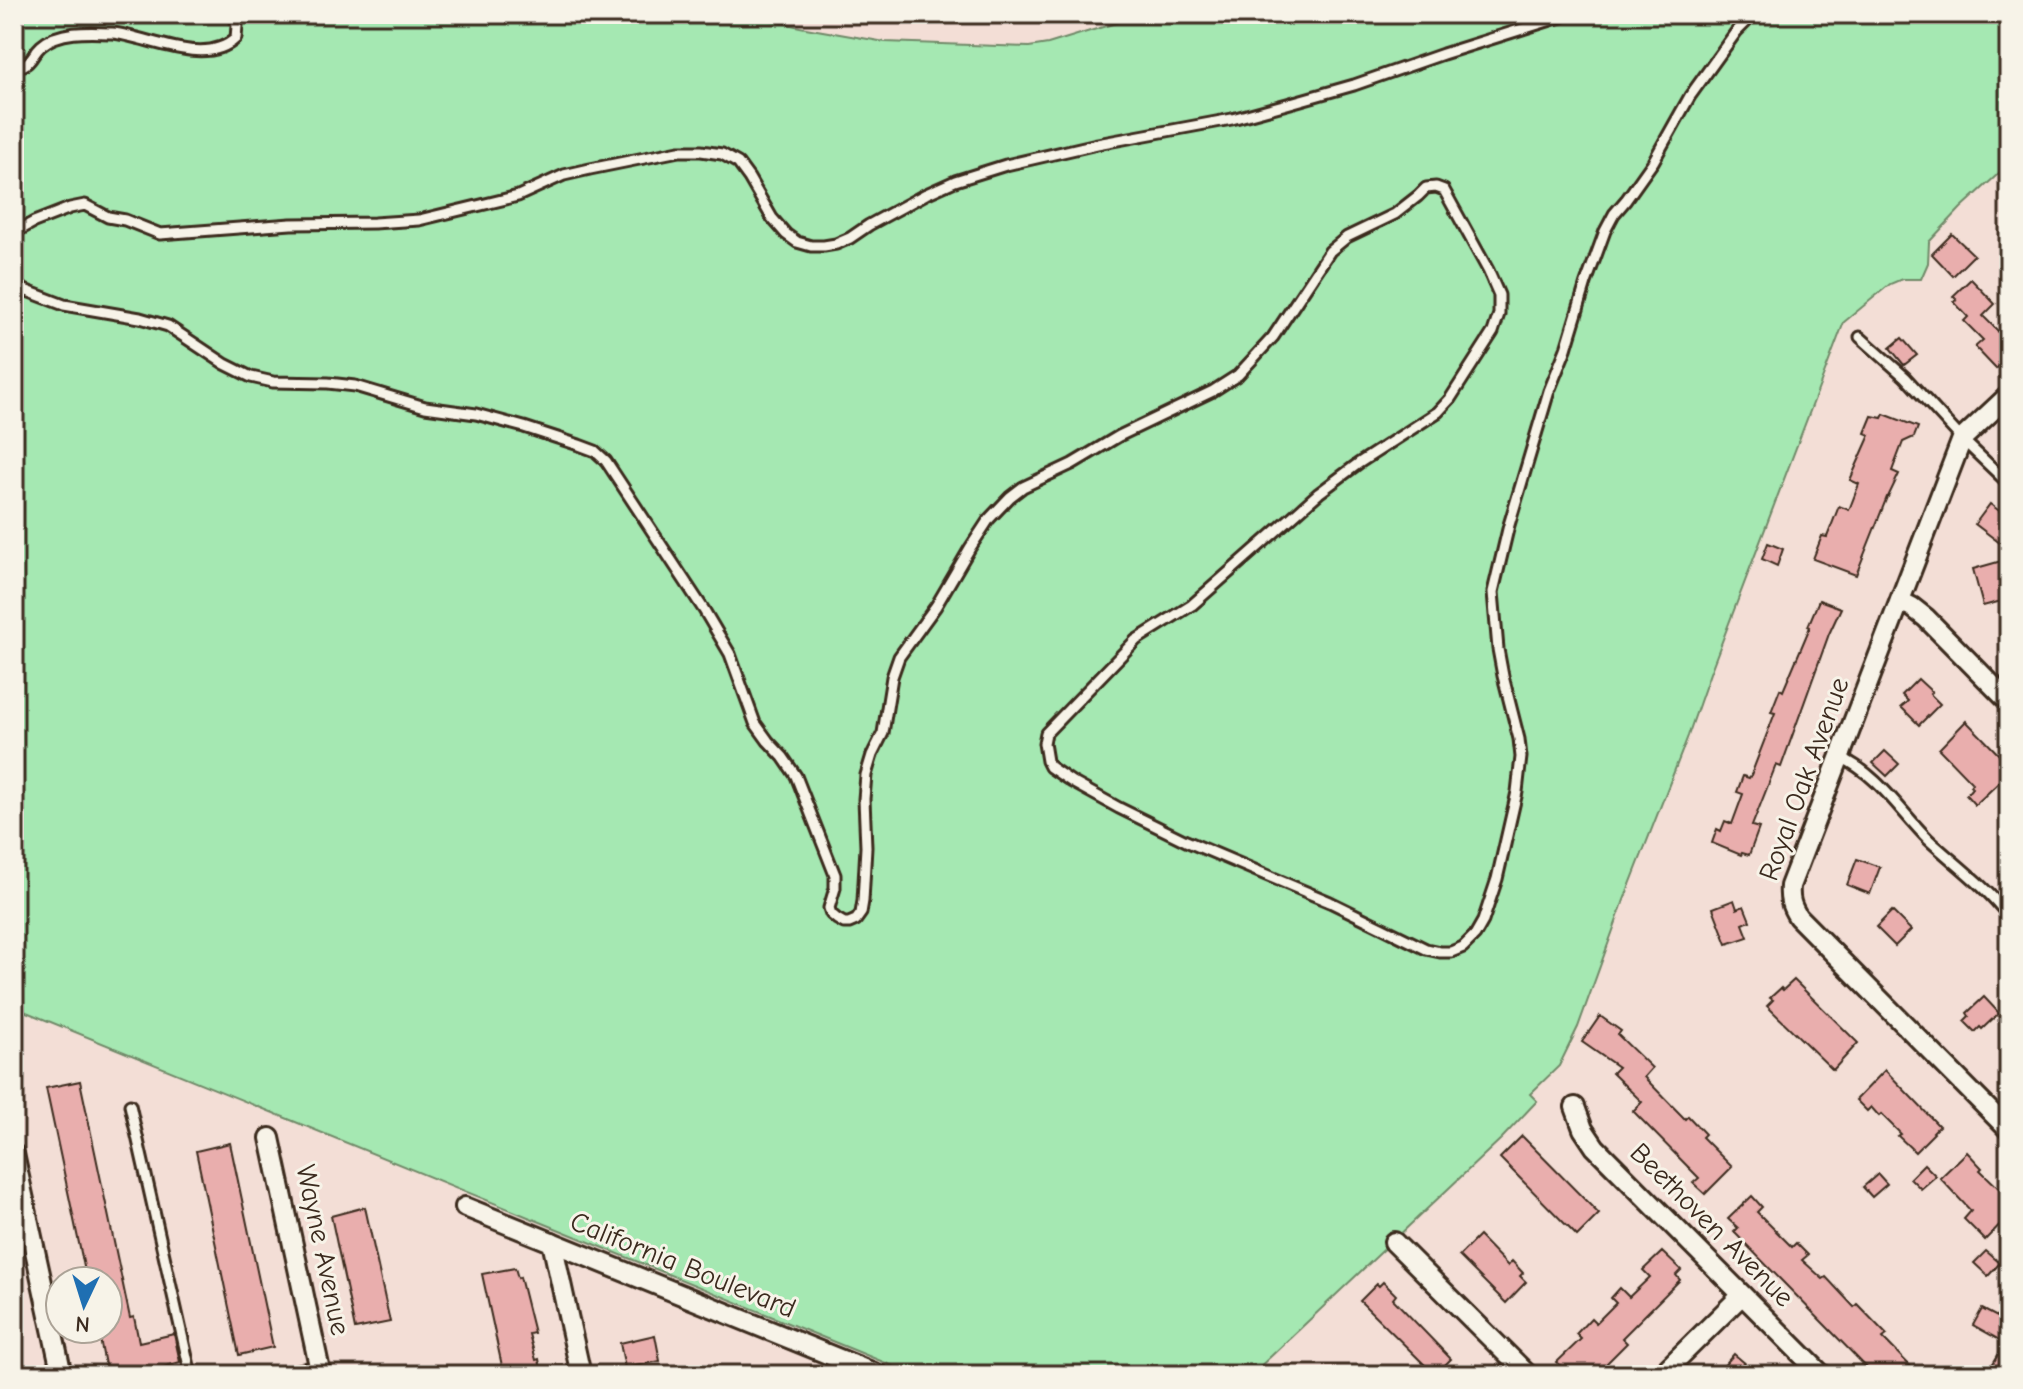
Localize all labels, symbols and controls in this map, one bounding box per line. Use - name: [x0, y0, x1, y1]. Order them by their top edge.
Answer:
- street label: Royal Oak Avenue: [1752, 673, 1856, 885]
- street label: Beethoven Avenue: [1624, 1137, 1800, 1313]
- street label: Wayne Avenue: [289, 1162, 357, 1338]
- street label: California Boulevard: [566, 1205, 800, 1325]
- north arrow: [44, 1265, 124, 1345]
- text: N: [75, 1310, 91, 1337]

